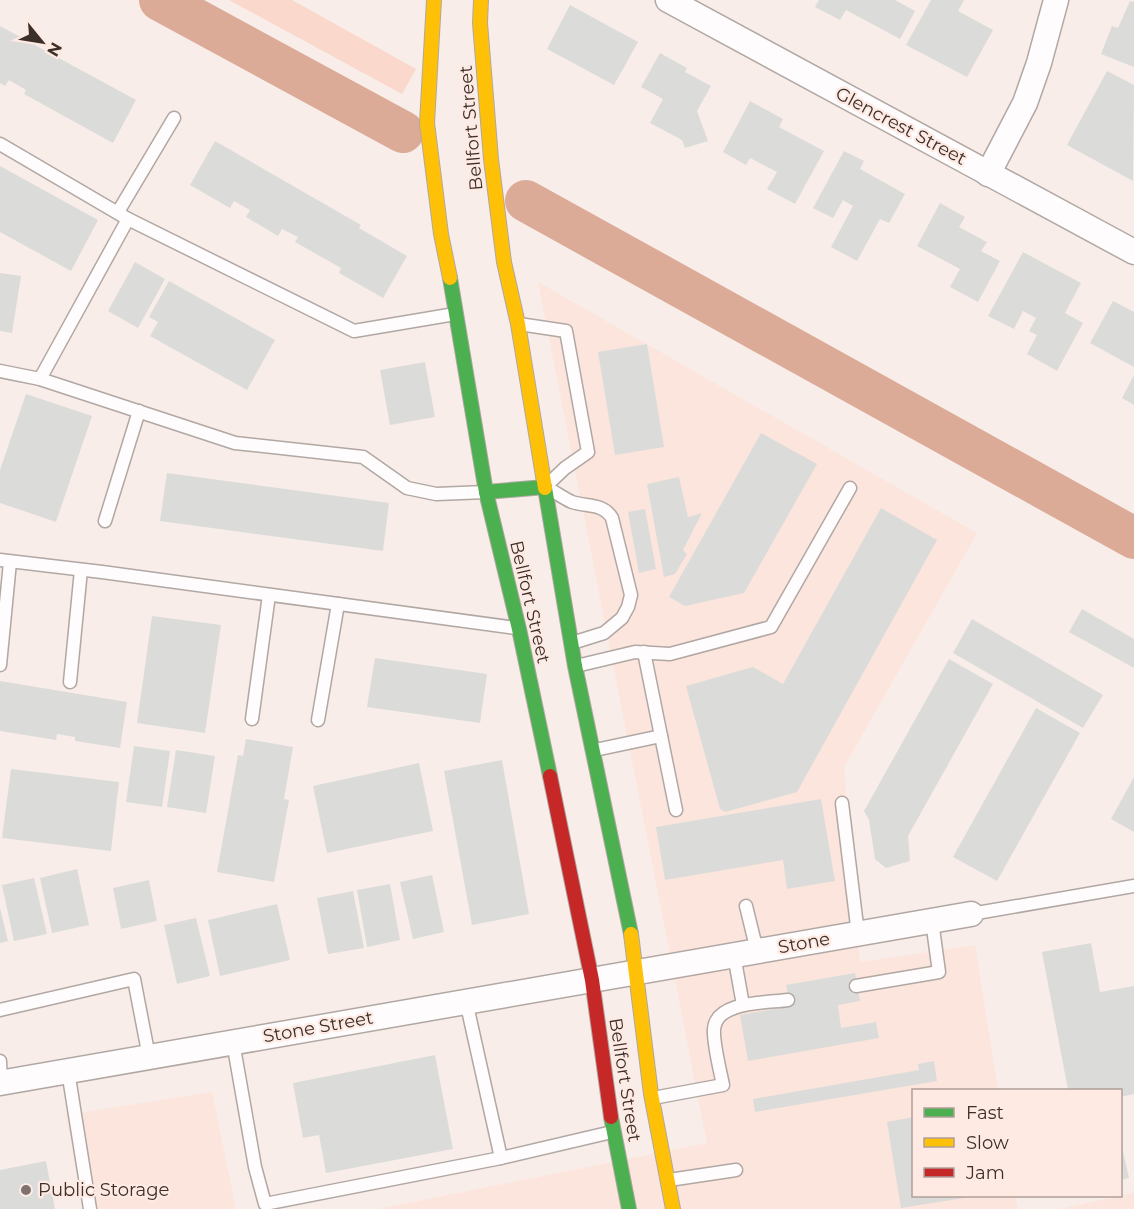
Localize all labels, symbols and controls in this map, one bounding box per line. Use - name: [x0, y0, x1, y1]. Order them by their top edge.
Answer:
- north arrow: [12, 12, 72, 72]
- text: N: [43, 39, 66, 60]
- street label: Bellfort Street: [455, 65, 487, 191]
- street label: Glencrest Street: [832, 82, 970, 170]
- street label: Bellfort Street: [505, 538, 555, 666]
- street label: Stone: [776, 928, 832, 958]
- street label: Stone Street: [261, 1006, 375, 1048]
- street label: Bellfort Street: [604, 1016, 646, 1144]
- legend: [912, 1089, 1122, 1197]
- text: Fast: [966, 1102, 1004, 1124]
- text: Slow: [966, 1132, 1009, 1154]
- text: Jam: [965, 1162, 1005, 1184]
- place label: Public Storage: [38, 1179, 170, 1201]
- marker: Public Storage: [19, 1183, 33, 1197]

